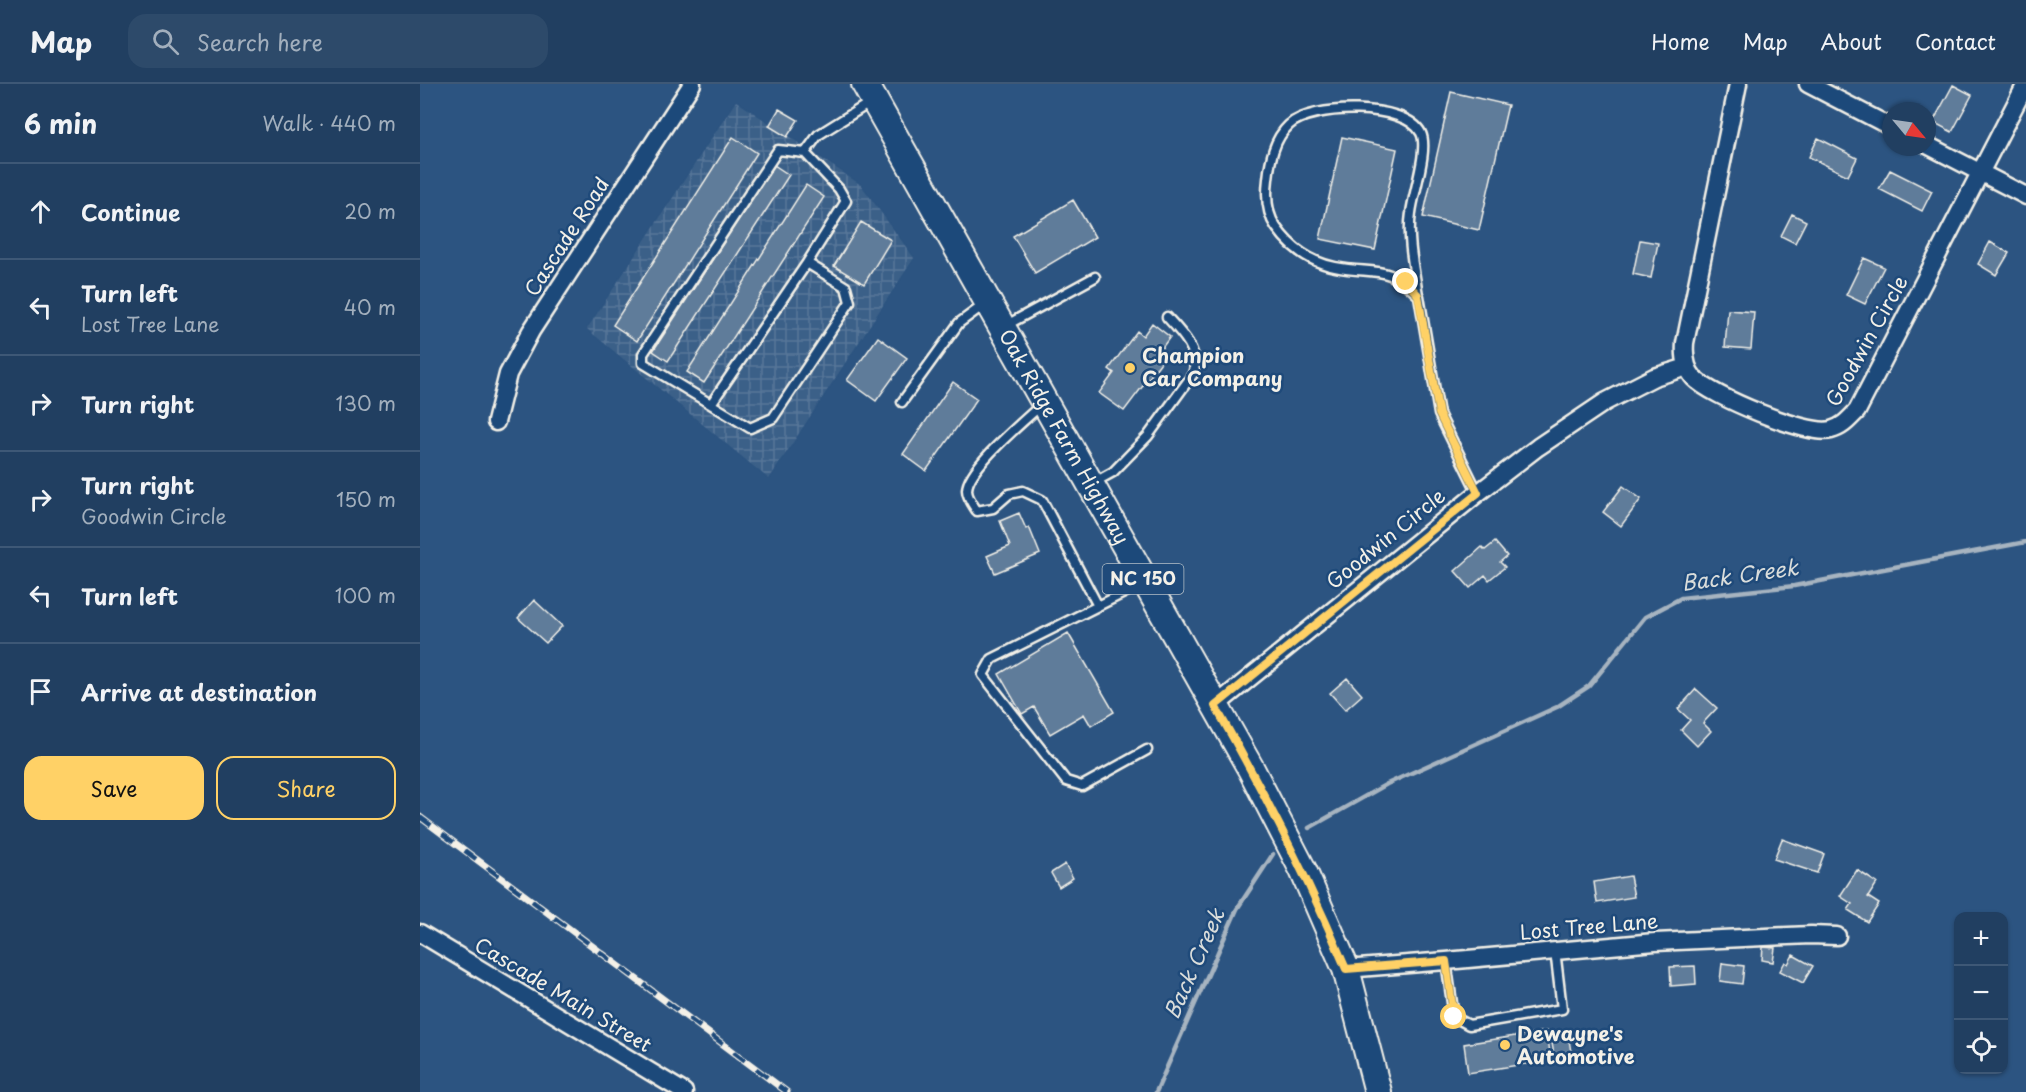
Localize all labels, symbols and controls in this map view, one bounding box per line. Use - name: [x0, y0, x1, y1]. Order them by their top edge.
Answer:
- search box: [128, 14, 548, 68]
- text: Map: [30, 20, 92, 63]
- icon: search: [149, 25, 182, 58]
- text: Search here: [197, 25, 323, 58]
- text: Home: [1651, 25, 1710, 57]
- text: Map: [1743, 25, 1788, 57]
- text: About: [1821, 25, 1882, 57]
- text: Contact: [1915, 25, 1996, 57]
- north arrow: [1882, 102, 1936, 156]
- text: 6 min: [24, 104, 97, 143]
- text: Walk · 440 m: [263, 108, 396, 138]
- street label: Cascade Road: [516, 171, 616, 302]
- icon: ahead: [24, 195, 57, 228]
- text: Continue: [81, 195, 180, 228]
- text: 20 m: [344, 196, 396, 226]
- route end: [1392, 268, 1418, 294]
- street label: Goodwin Circle: [1818, 269, 1915, 412]
- text: Turn left: [81, 276, 178, 309]
- icon: left: [24, 291, 57, 324]
- text: 40 m: [344, 292, 396, 322]
- text: Lost Tree Lane: [81, 309, 220, 339]
- street label: Oak Ridge Farm Highway: [992, 323, 1137, 549]
- place label: Champion Car Company: [1142, 340, 1282, 393]
- marker: Champion Car Company: [1123, 361, 1137, 375]
- icon: right: [24, 387, 57, 420]
- text: Turn right: [81, 387, 194, 420]
- text: 130 m: [336, 388, 396, 418]
- text: Turn right: [81, 468, 194, 501]
- street label: Goodwin Circle: [1319, 481, 1451, 596]
- icon: right: [24, 483, 57, 516]
- text: 150 m: [336, 484, 396, 514]
- text: Goodwin Circle: [81, 501, 227, 531]
- water label: Back Creek: [1679, 550, 1801, 598]
- road number: NC 150: [1102, 564, 1184, 594]
- icon: left: [24, 579, 57, 612]
- text: Turn left: [81, 579, 178, 612]
- text: 100 m: [335, 580, 396, 610]
- icon: arrive: [24, 675, 57, 708]
- text: Arrive at destination: [81, 675, 317, 708]
- button: Save: [24, 756, 204, 820]
- button: Share: [216, 756, 396, 820]
- water label: Back Creek: [1155, 902, 1232, 1023]
- street label: Lost Tree Lane: [1519, 905, 1659, 947]
- map controls: [1954, 912, 2008, 1074]
- button: +: [1954, 912, 2008, 966]
- street label: Cascade Main Street: [469, 929, 658, 1059]
- button: −: [1954, 966, 2008, 1020]
- route start: [1440, 1003, 1466, 1029]
- place label: Dewayne's Automotive: [1517, 1018, 1635, 1071]
- button: locate: [1954, 1020, 2008, 1074]
- marker: Dewayne's Automotive: [1498, 1038, 1512, 1052]

